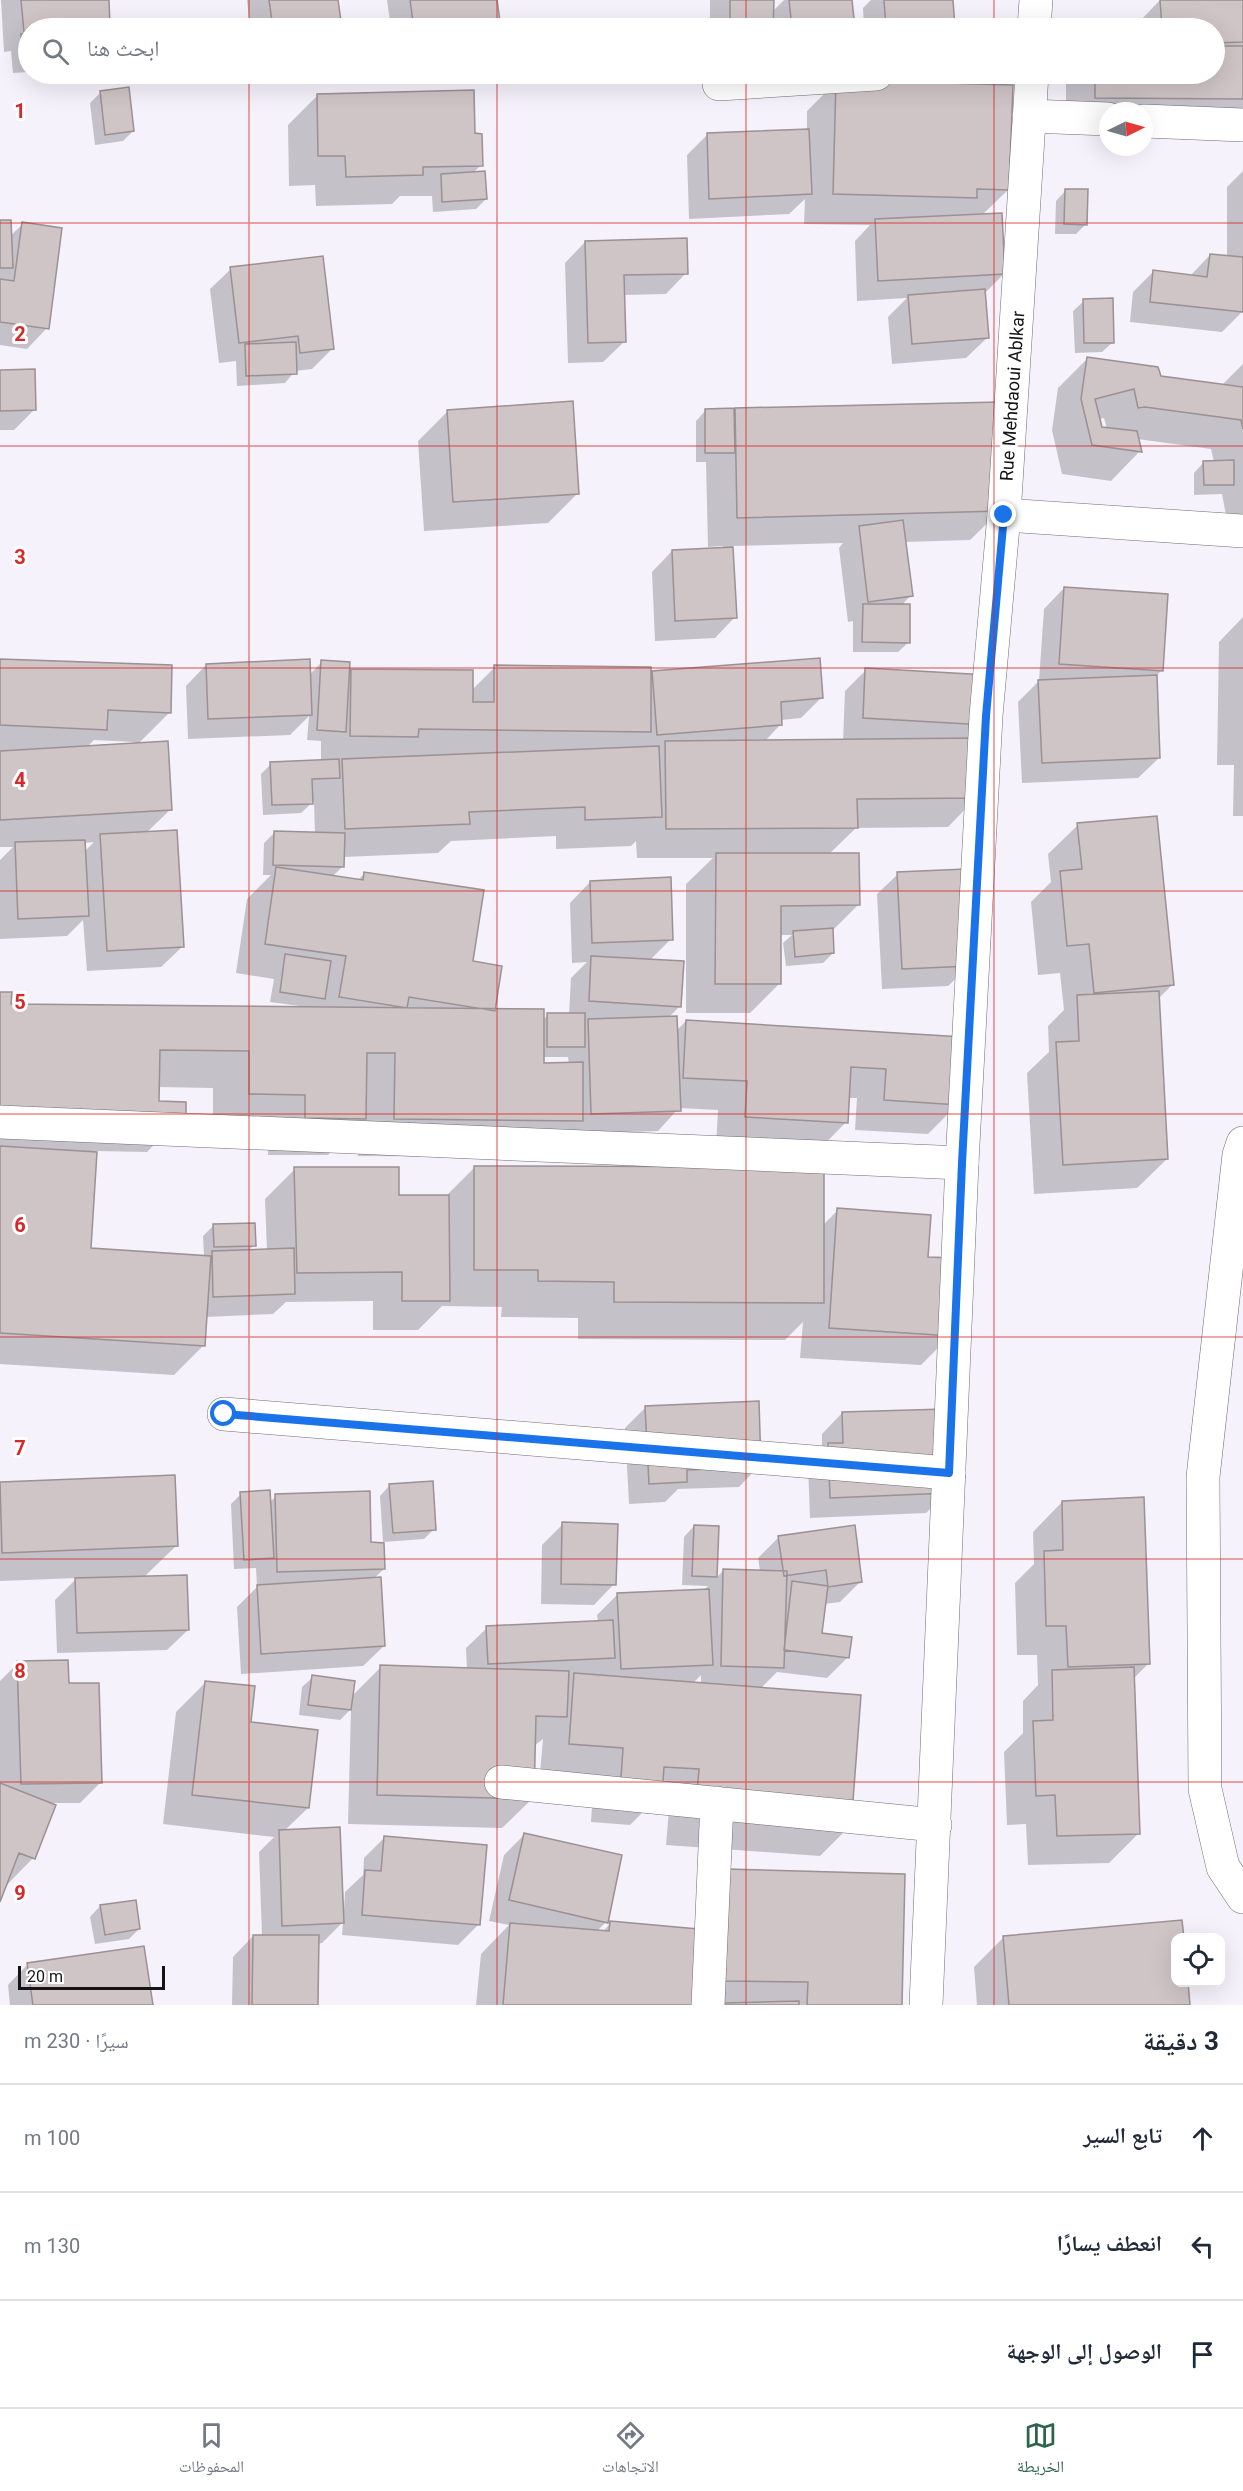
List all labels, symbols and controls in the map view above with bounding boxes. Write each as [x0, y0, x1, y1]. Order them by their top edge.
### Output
search box [18, 18, 1225, 84]
icon: search [39, 35, 72, 68]
text: ابحث هنا [87, 36, 160, 61]
text: 1 [14, 99, 26, 123]
north arrow [1099, 102, 1153, 156]
street label: Rue Mehdaoui Ablkar [996, 310, 1028, 482]
text: 2 [14, 322, 26, 346]
route end [990, 501, 1016, 527]
text: 3 [14, 545, 26, 569]
text: 4 [14, 768, 26, 792]
text: 5 [14, 990, 26, 1014]
text: 6 [14, 1213, 26, 1237]
route start [210, 1400, 236, 1426]
text: 7 [14, 1436, 26, 1460]
text: 8 [14, 1659, 26, 1683]
text: 9 [14, 1881, 26, 1905]
map controls [1171, 1933, 1225, 1987]
button: locate [1171, 1933, 1225, 1987]
scale bar [18, 1963, 165, 1990]
text: 20 m [27, 1967, 63, 1986]
text: 3 دقيقة [1143, 2026, 1219, 2056]
text: سيرًا · 230 m [24, 2029, 129, 2053]
icon: ahead [1186, 2122, 1219, 2155]
text: تابع السير [1083, 2123, 1162, 2148]
text: 100 m [24, 2126, 80, 2150]
icon: left [1186, 2230, 1219, 2263]
text: انعطف يسارًا [1057, 2231, 1162, 2256]
text: 130 m [24, 2234, 80, 2258]
icon: arrive [1186, 2338, 1219, 2371]
text: الوصول إلى الوجهة [1006, 2339, 1162, 2364]
tab: المحفوظات [179, 2419, 244, 2482]
tab: الاتجاهات [602, 2419, 659, 2482]
tab: الخريطة [1017, 2419, 1064, 2482]

